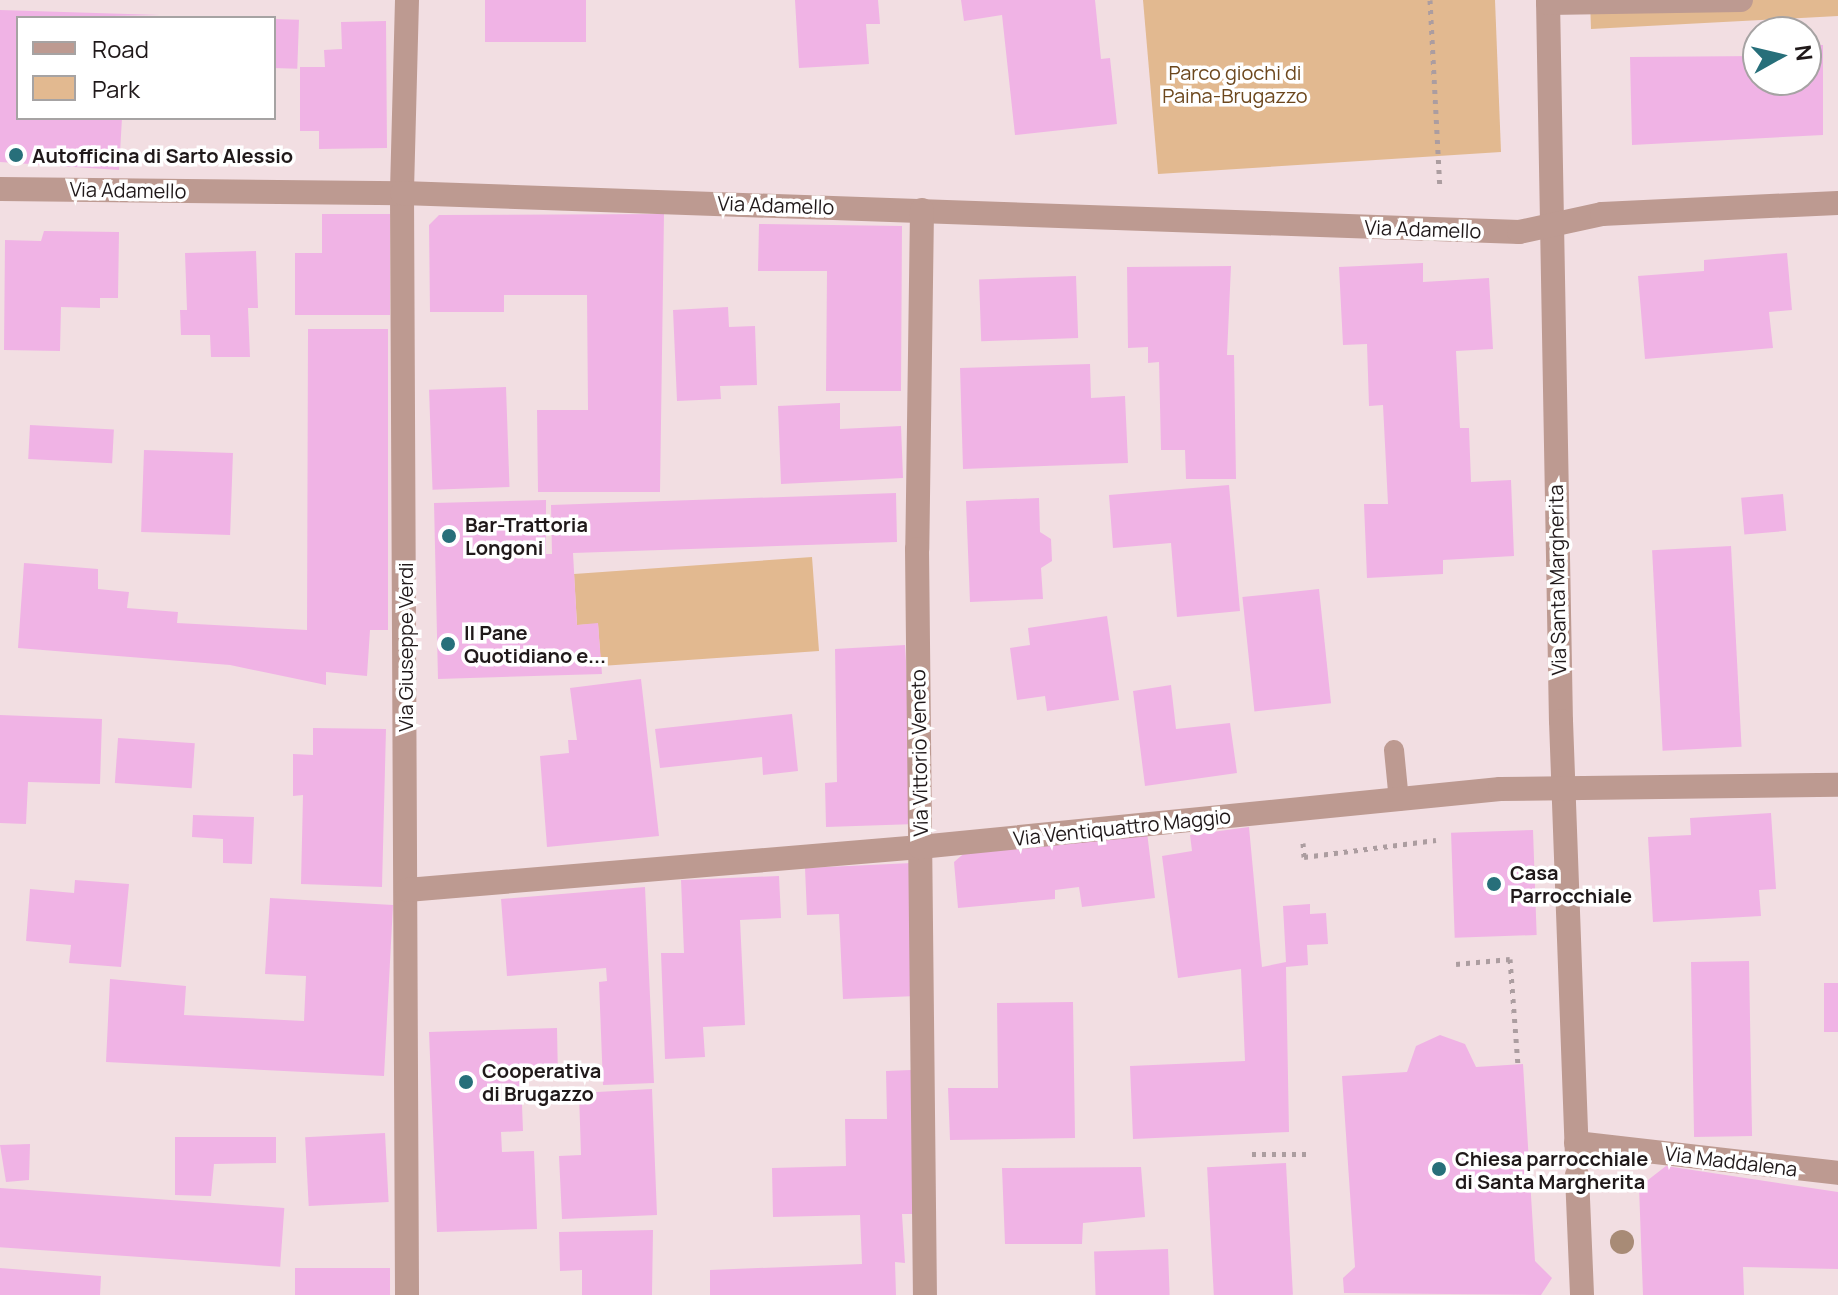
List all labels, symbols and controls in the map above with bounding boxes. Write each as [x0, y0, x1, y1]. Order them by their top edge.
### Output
legend [16, 16, 276, 120]
north arrow [1742, 16, 1822, 96]
text: Road [92, 32, 149, 65]
text: N [1788, 43, 1820, 63]
park label: Parco giochi di Paina-Brugazzo [1162, 61, 1308, 108]
text: Park [92, 72, 140, 105]
place label: Autofficina di Sarto Alessio [32, 143, 293, 167]
marker: Autofficina di Sarto Alessio [7, 146, 25, 164]
street label: Via Adamello [69, 177, 187, 203]
street label: Via Adamello [717, 191, 835, 219]
street label: Via Adamello [1364, 215, 1482, 243]
street label: Via Santa Margherita [1543, 484, 1571, 676]
place label: Bar-Trattoria Longoni [465, 512, 588, 559]
marker: Bar-Trattoria Longoni [440, 527, 458, 545]
street label: Via Giuseppe Verdi [393, 562, 417, 732]
place label: Il Pane Quotidiano e... [464, 620, 606, 667]
marker: Il Pane Quotidiano e... [439, 635, 457, 653]
street label: Via Vittorio Veneto [906, 669, 932, 837]
street label: Via Ventiquattro Maggio [1012, 804, 1232, 850]
place label: Casa Parrocchiale [1510, 860, 1632, 907]
marker: Casa Parrocchiale [1485, 875, 1503, 893]
place label: Cooperativa di Brugazzo [482, 1058, 601, 1105]
marker: Cooperativa di Brugazzo [457, 1073, 475, 1091]
street label: Via Maddalena [1663, 1141, 1799, 1181]
place label: Chiesa parrocchiale di Santa Margherita [1455, 1146, 1648, 1193]
marker: Chiesa parrocchiale di Santa Margherita [1430, 1160, 1448, 1178]

